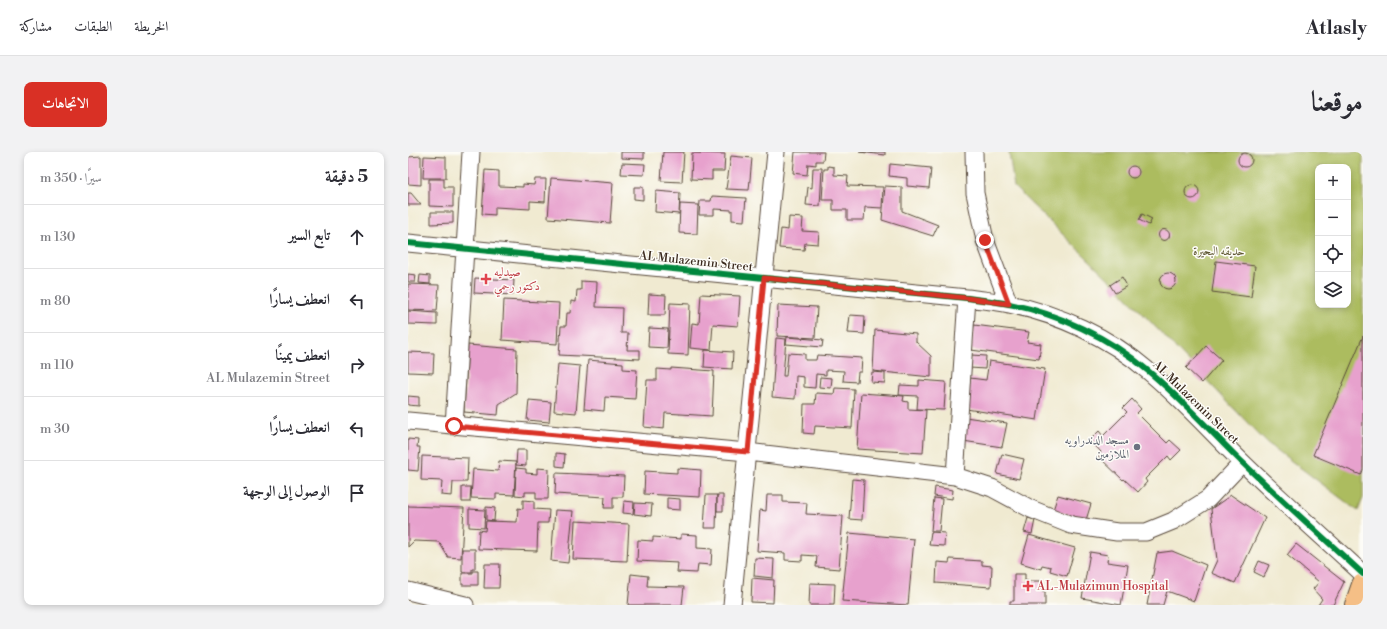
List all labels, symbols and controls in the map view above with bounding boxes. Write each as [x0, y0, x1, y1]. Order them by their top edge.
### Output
text: Atlasly [1306, 16, 1367, 40]
text: مشاركة [20, 18, 52, 36]
text: الطبقات [74, 18, 112, 36]
text: الخريطة [134, 18, 168, 36]
button: الاتجاهات [24, 82, 107, 127]
text: موقعنا [1311, 85, 1363, 120]
map controls [1315, 164, 1351, 308]
button: + [1315, 164, 1351, 200]
text: 5 دقيقة [325, 166, 368, 188]
text: سيرًا · 350 m [40, 170, 102, 186]
button: − [1315, 200, 1351, 236]
text: تابع السير [288, 226, 330, 245]
icon: ahead [346, 226, 368, 248]
text: 130 m [40, 229, 75, 245]
route end [976, 231, 994, 249]
button: locate [1315, 236, 1351, 272]
park label: حديقه البحيرة [1193, 244, 1245, 259]
street label: AL Mulazemin Street [637, 248, 754, 275]
place label: صيدليه دكتور رحمي [494, 265, 540, 298]
button: layers [1315, 272, 1351, 308]
marker: صيدليه دكتور رحمي [481, 274, 491, 284]
text: انعطف يسارًا [269, 290, 330, 309]
icon: left [346, 290, 368, 312]
text: 80 m [40, 293, 71, 309]
text: انعطف يمينًا [275, 346, 330, 365]
icon: right [346, 354, 368, 376]
text: 110 m [40, 357, 74, 373]
street label: AL Mulazemin Street [1149, 357, 1242, 448]
text: AL Mulazemin Street [206, 370, 330, 386]
route start [445, 417, 463, 435]
text: انعطف يسارًا [269, 418, 330, 437]
icon: left [346, 418, 368, 440]
text: 30 m [40, 421, 70, 437]
place label: مسجد الدندراويه الملازمين [1065, 433, 1129, 462]
marker: مسجد الدندراويه الملازمين [1132, 442, 1142, 452]
text: الوصول إلى الوجهة [243, 482, 330, 501]
icon: arrive [346, 482, 368, 504]
place label: AL-Mulazimun Hospital [1036, 579, 1169, 594]
marker: AL-Mulazimun Hospital [1022, 580, 1034, 592]

